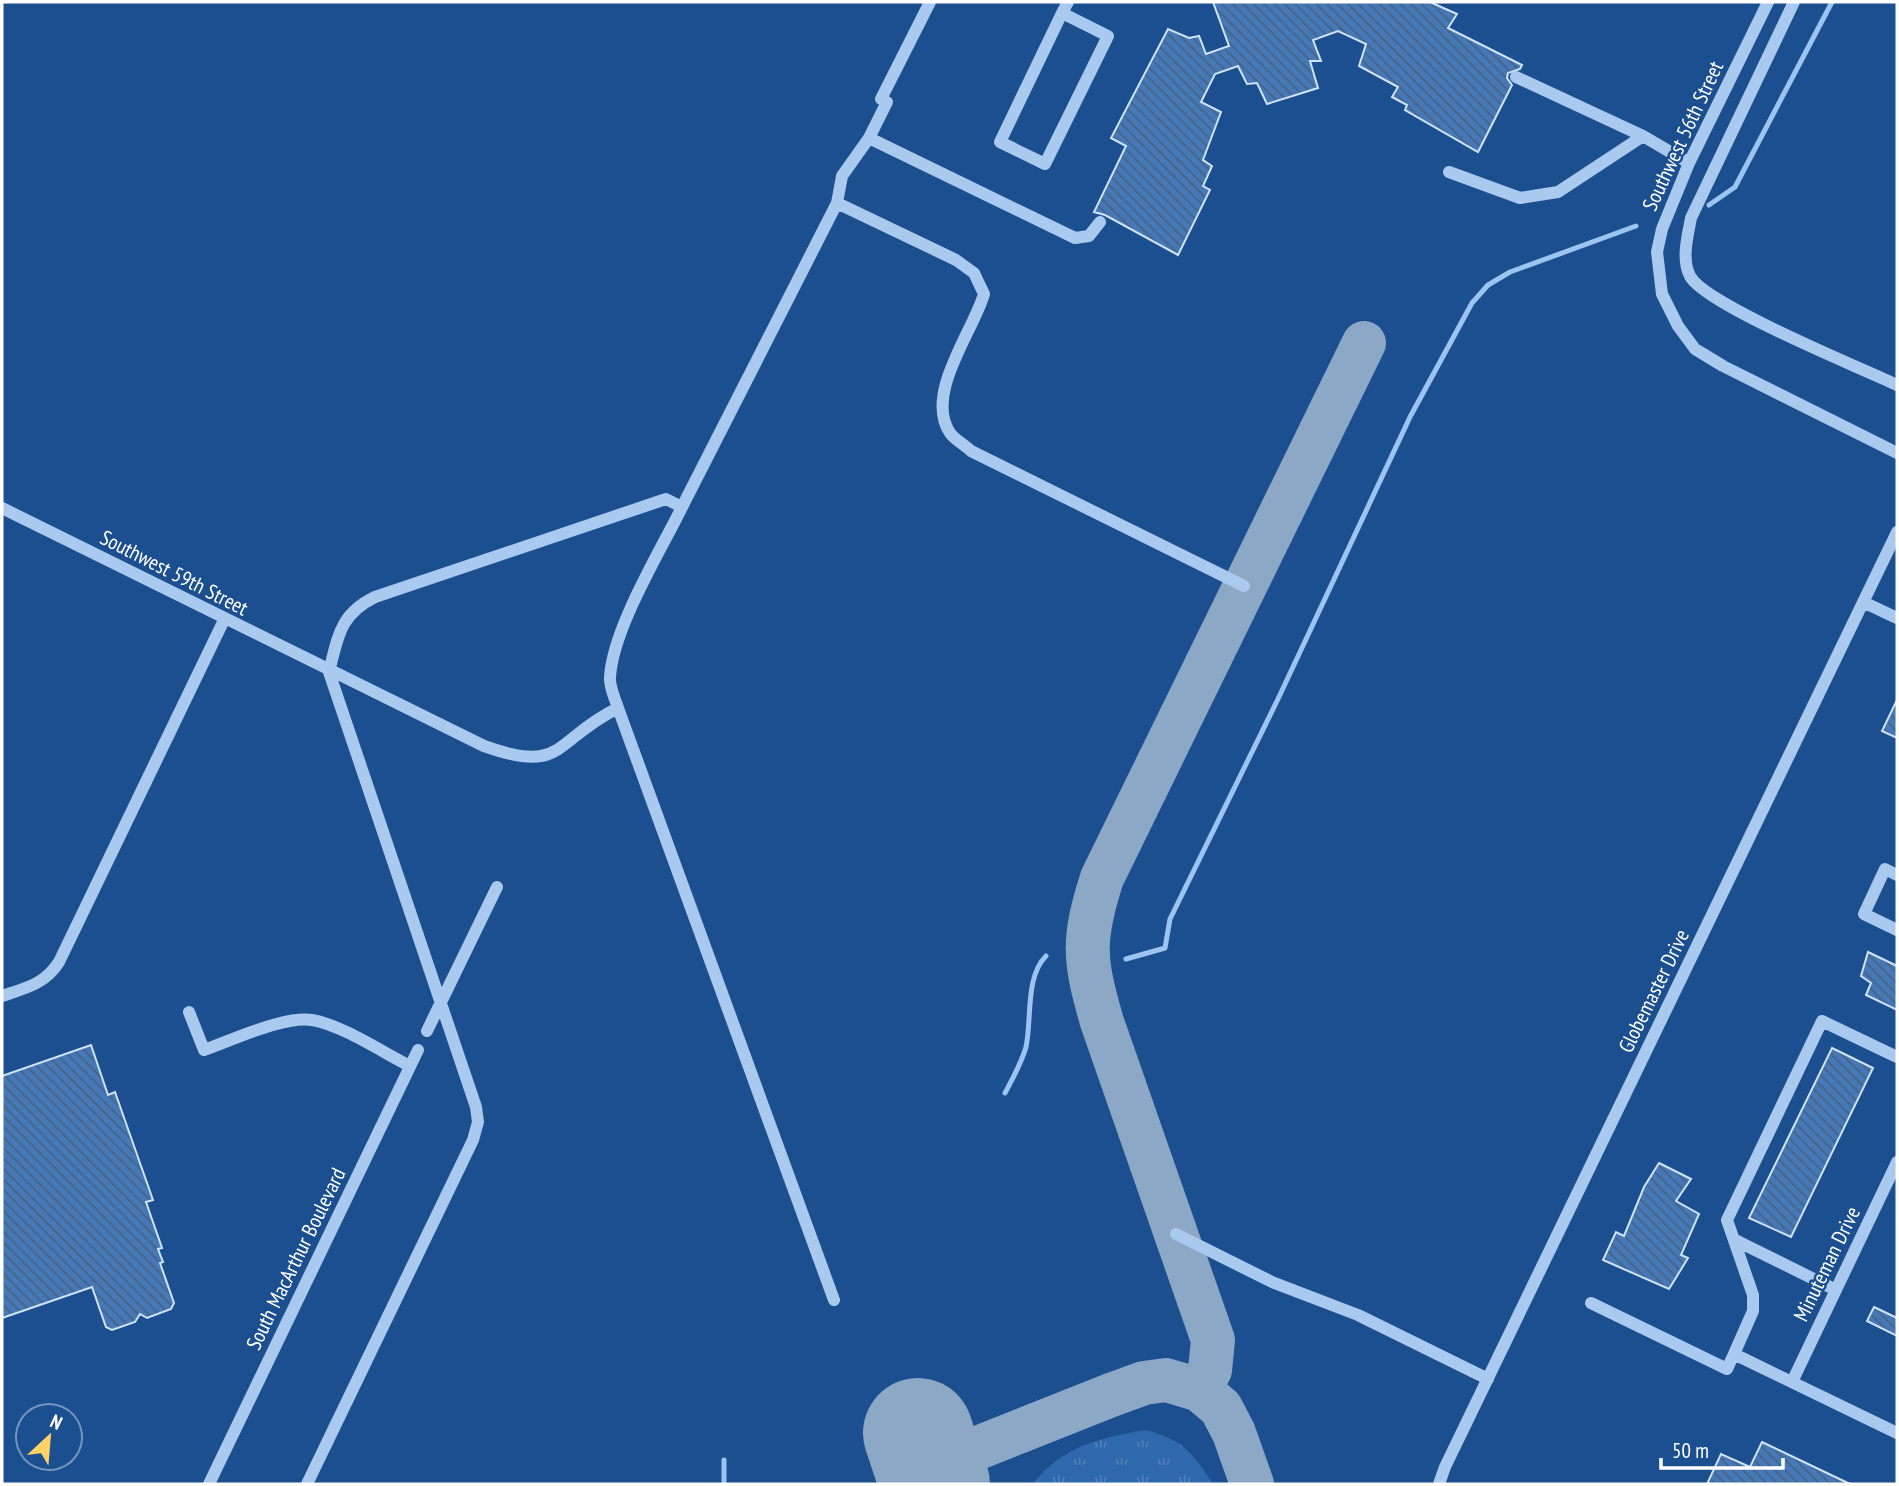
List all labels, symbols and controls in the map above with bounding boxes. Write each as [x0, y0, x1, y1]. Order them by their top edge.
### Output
street label: Southwest 56th Street [1636, 56, 1729, 215]
street label: Southwest 59th Street [96, 524, 253, 622]
street label: Globemaster Drive [1612, 925, 1695, 1057]
street label: South MacArthur Boulevard [240, 1163, 351, 1354]
street label: Minuteman Drive [1787, 1202, 1866, 1326]
north arrow [14, 1402, 84, 1472]
text: N [47, 1409, 66, 1435]
scale bar [1661, 1426, 1784, 1470]
text: 50 m [1672, 1437, 1709, 1464]

